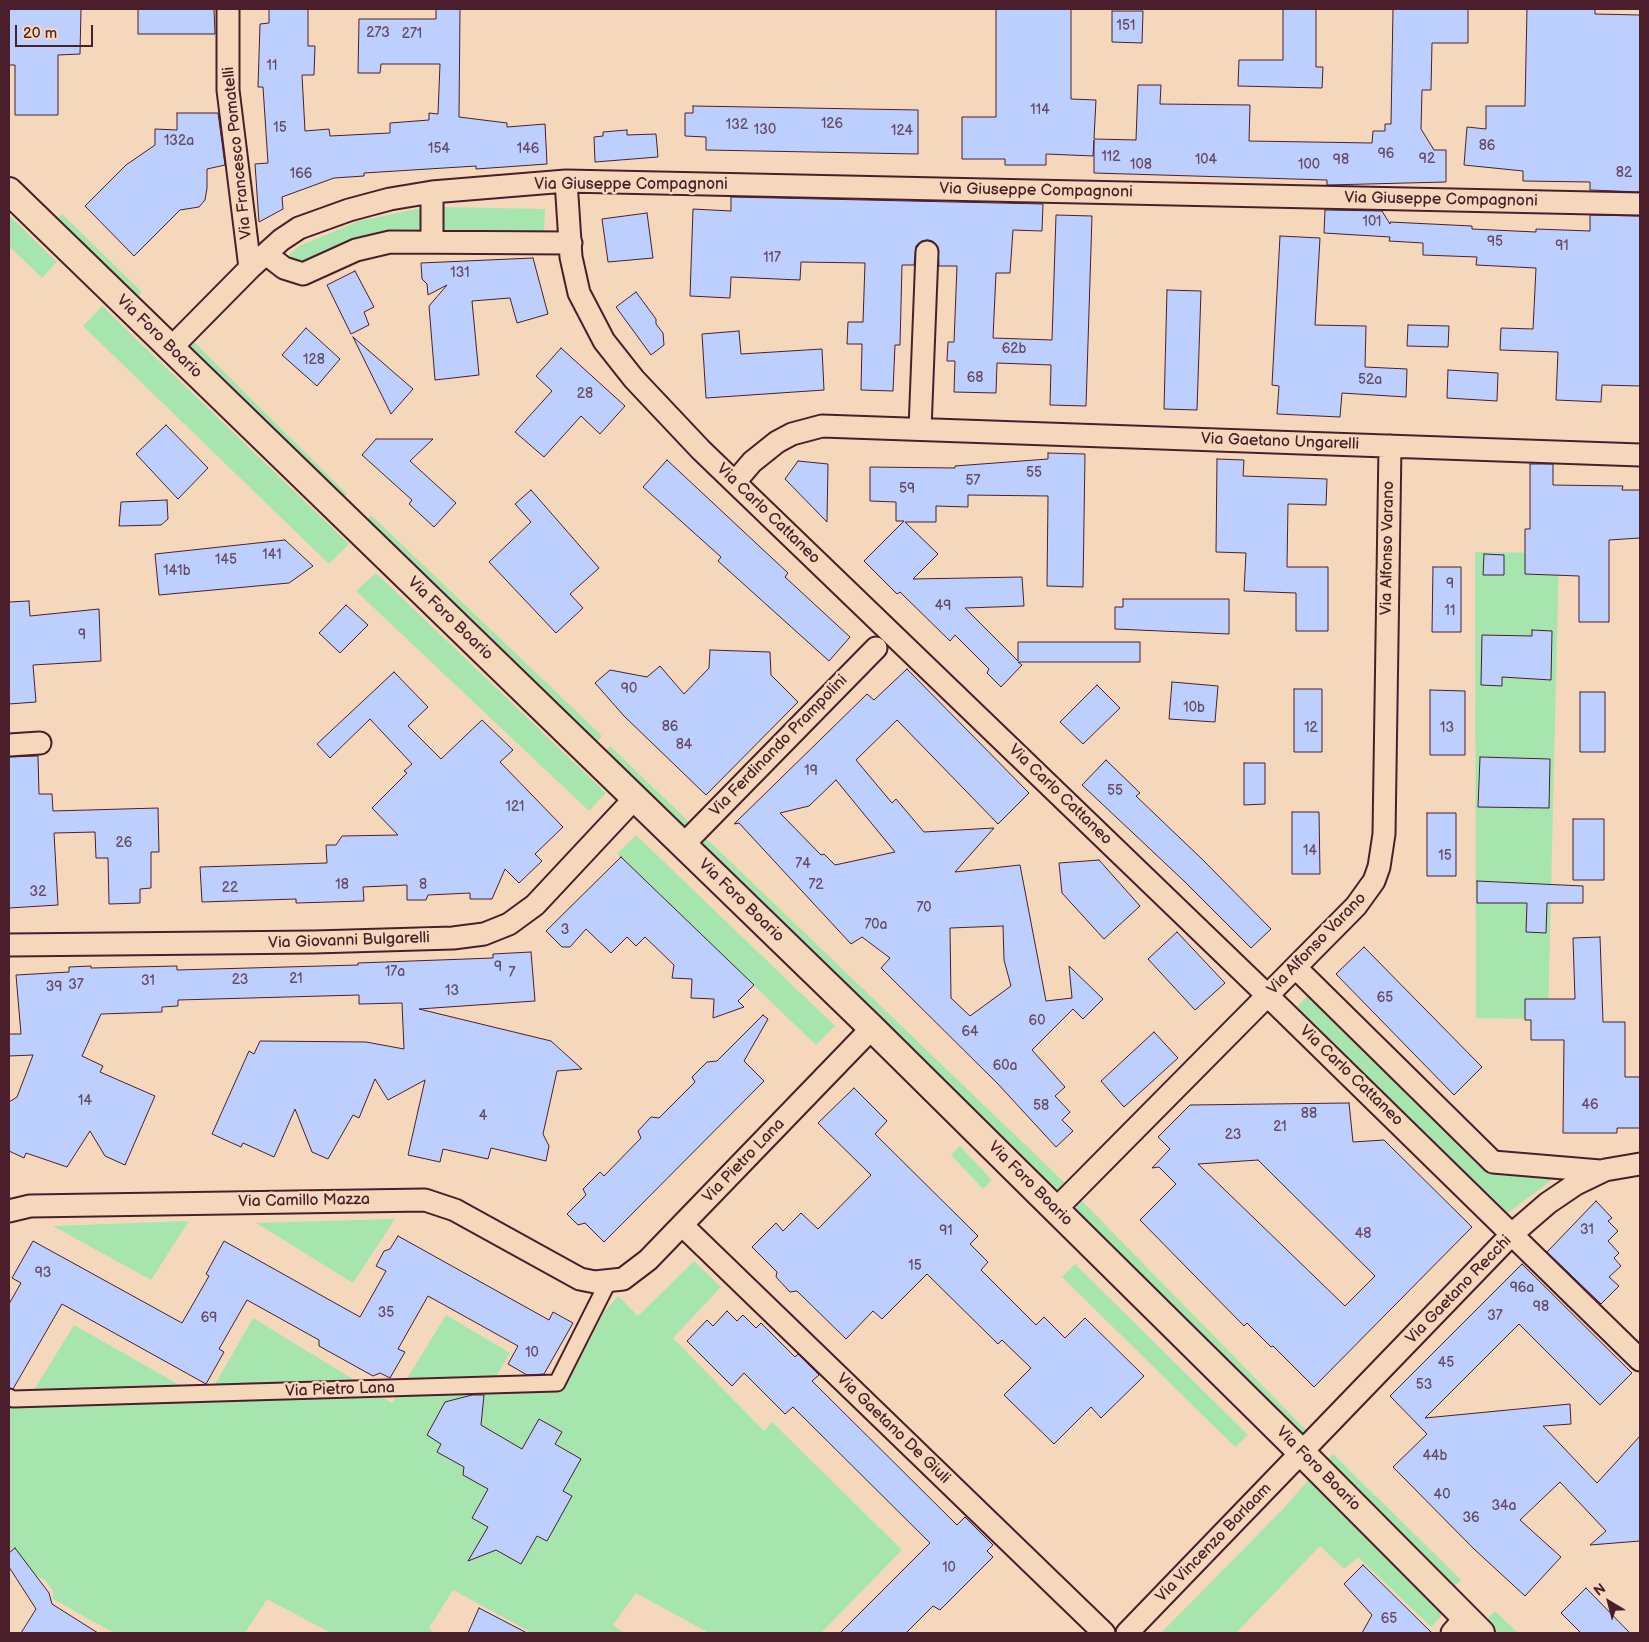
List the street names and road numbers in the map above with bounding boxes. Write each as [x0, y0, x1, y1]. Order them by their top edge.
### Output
street label: Via Francesco Pomatelli [219, 66, 257, 240]
street label: Via Giuseppe Compagnoni [534, 175, 728, 195]
street label: Via Giuseppe Compagnoni [939, 180, 1133, 202]
street label: Via Giuseppe Compagnoni [1344, 189, 1538, 211]
street label: Via Foro Boario [112, 291, 206, 383]
street label: Via Gaetano Ungarelli [1201, 430, 1359, 454]
street label: Via Carlo Cattaneo [712, 460, 824, 568]
street label: Via Alfonso Varano [1377, 481, 1399, 615]
street label: Via Foro Boario [403, 573, 497, 665]
street label: Via Ferdinando Prampolini [706, 671, 852, 821]
street label: Via Carlo Cattaneo [1004, 741, 1116, 849]
street label: Via Foro Boario [694, 855, 788, 947]
street label: Via Alfonso Varano [1263, 889, 1371, 999]
street label: Via Giovanni Bulgarelli [268, 929, 430, 953]
street label: Via Carlo Cattaneo [1295, 1022, 1407, 1130]
street label: Via Pietro Lana [699, 1115, 789, 1207]
street label: Via Foro Boario [984, 1138, 1076, 1230]
street label: Via Camillo Mazza [238, 1190, 370, 1212]
street label: Via Gaetano Recchi [1402, 1232, 1516, 1348]
street label: Via Gaetano De Giuli [832, 1370, 954, 1488]
street label: Via Pietro Lana [285, 1378, 395, 1402]
street label: Via Foro Boario [1272, 1423, 1364, 1515]
street label: Via Vincenzo Barlaam [1152, 1479, 1276, 1607]

